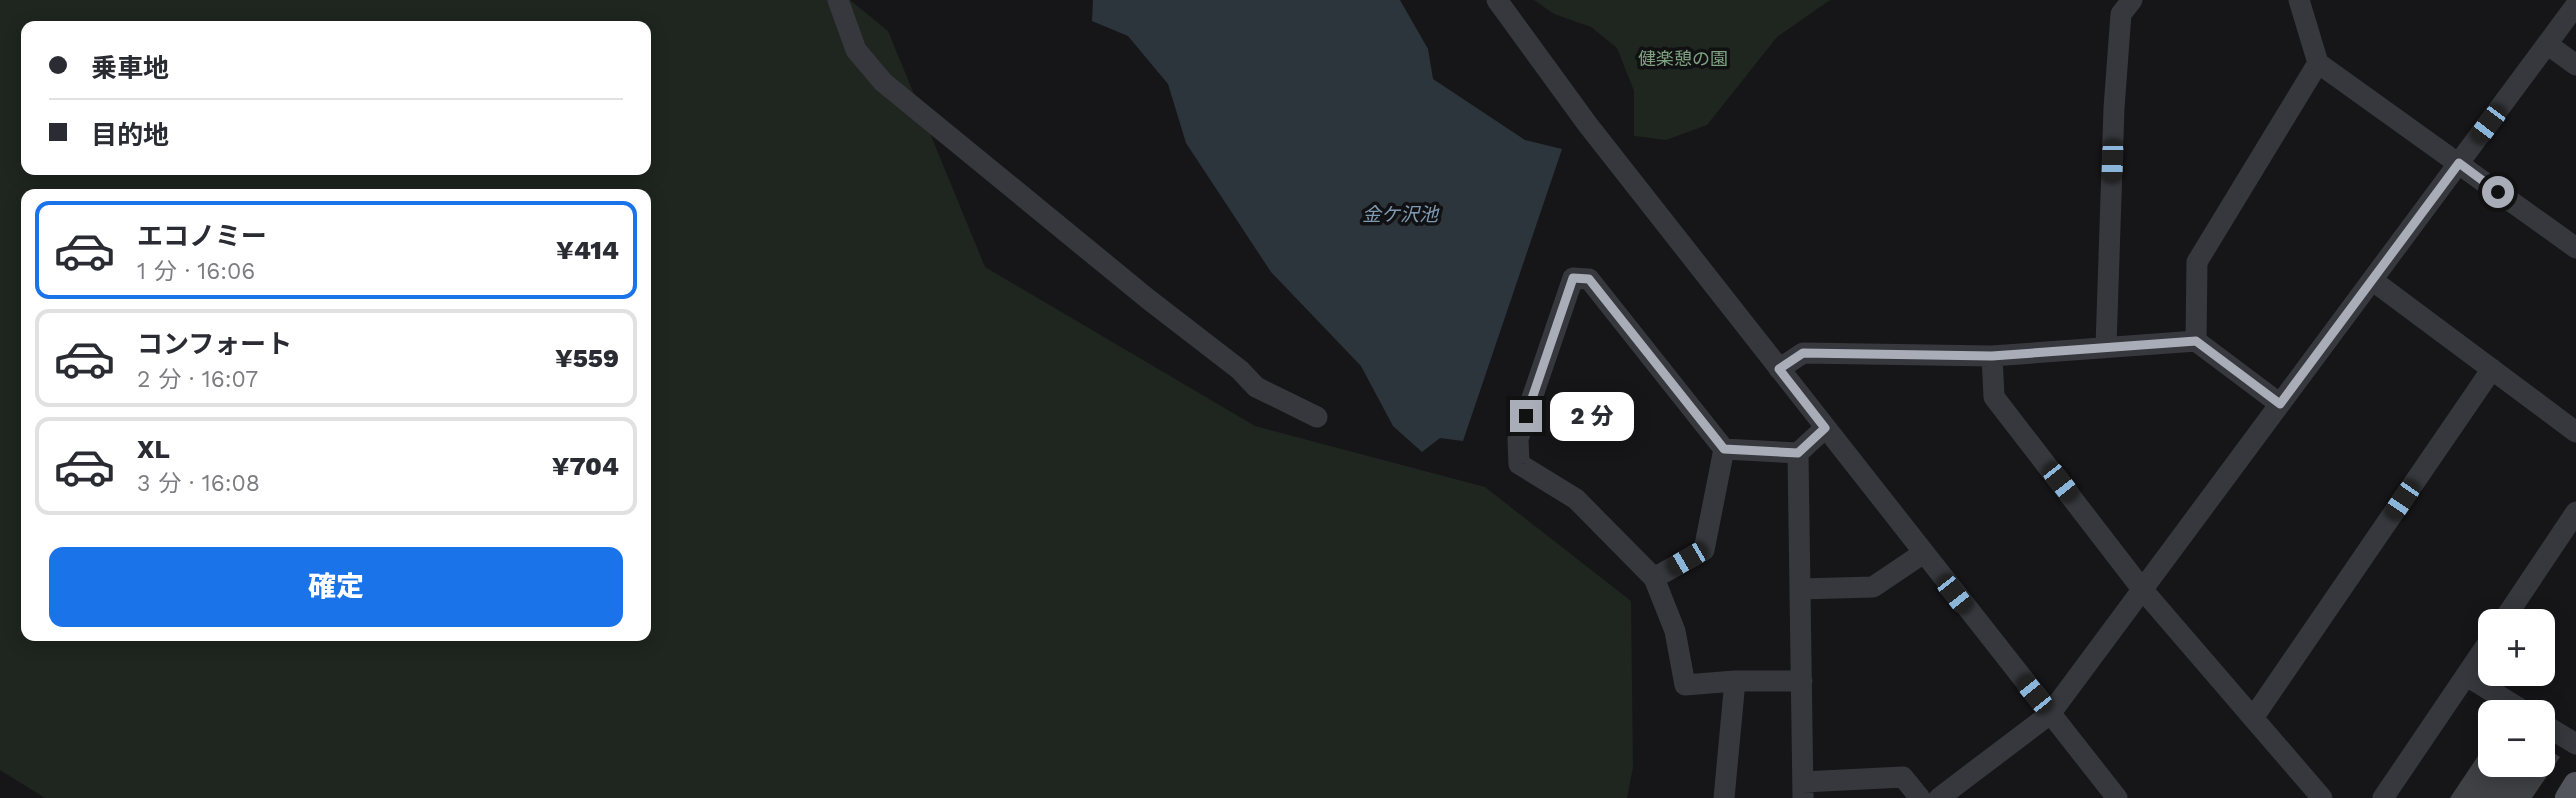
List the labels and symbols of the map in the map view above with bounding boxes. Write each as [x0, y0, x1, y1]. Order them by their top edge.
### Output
park label: 健楽憩の園 [1638, 48, 1728, 69]
car [2467, 101, 2510, 147]
car [2101, 140, 2124, 182]
route start [2482, 176, 2514, 208]
water label: 金ケ沢池 [1362, 203, 1440, 226]
callout: 2 分 [1550, 392, 1634, 440]
route end [1510, 400, 1542, 432]
car [2039, 459, 2082, 505]
car [2382, 477, 2423, 523]
car [1664, 539, 1711, 579]
car [1933, 571, 1976, 617]
car [2013, 671, 2056, 717]

